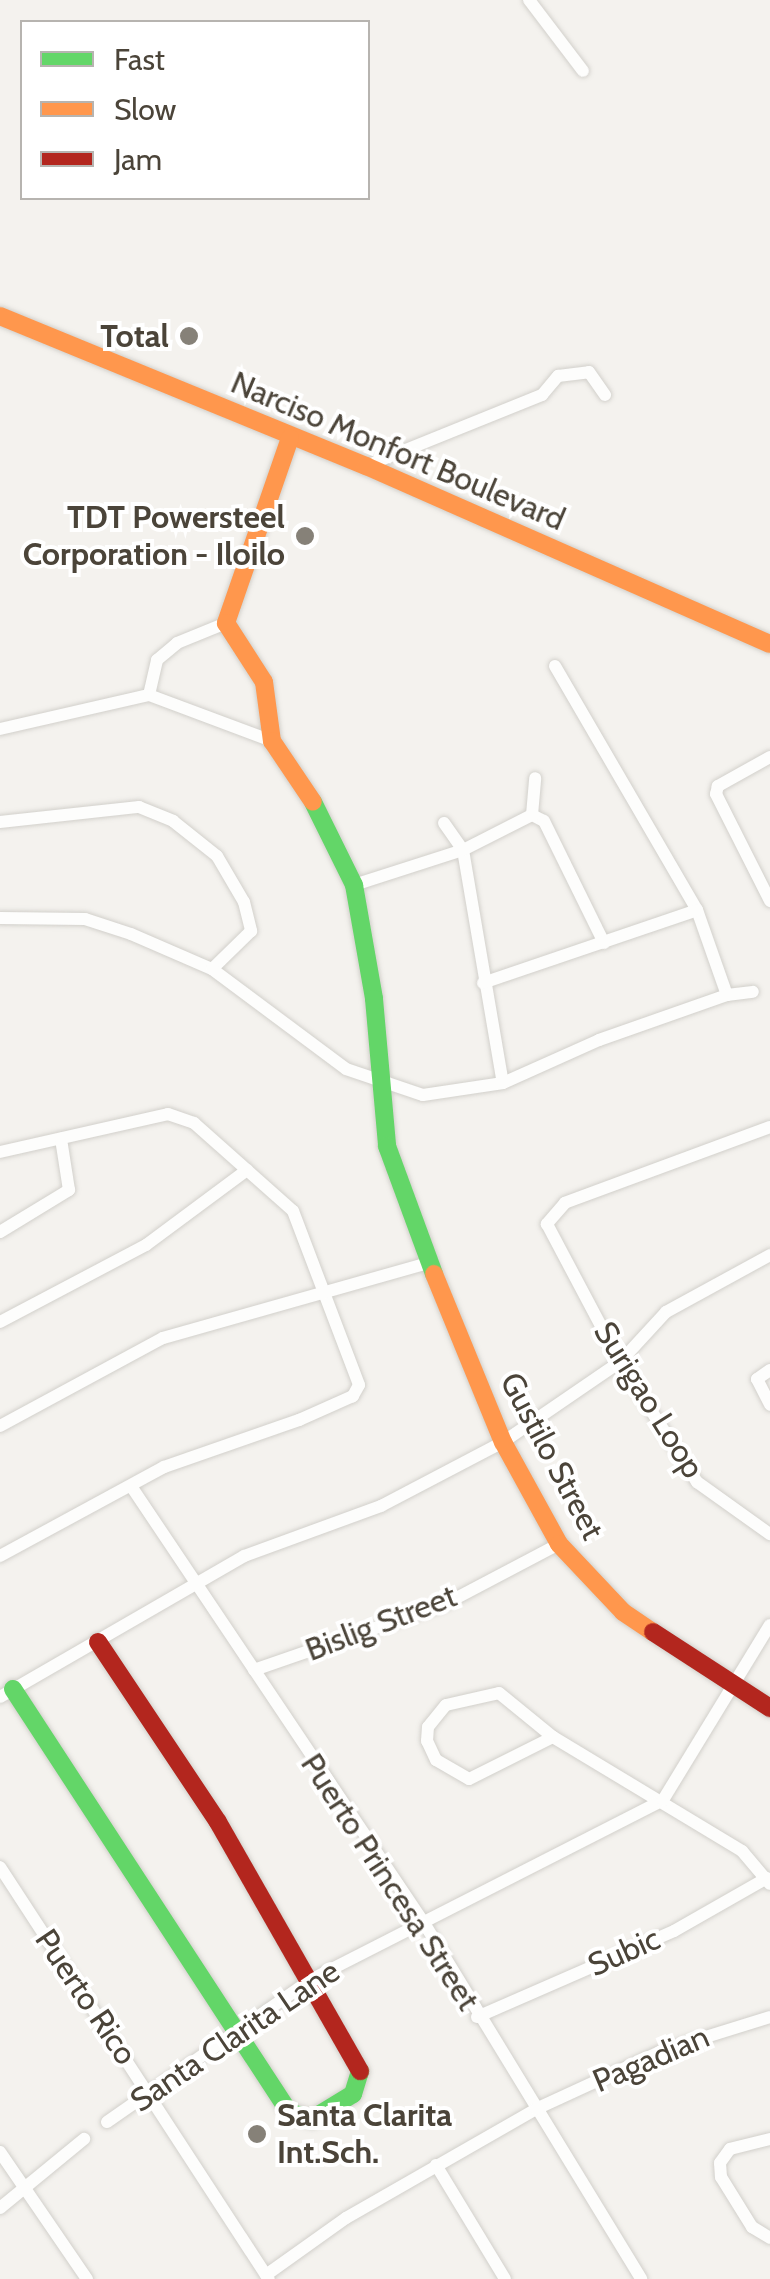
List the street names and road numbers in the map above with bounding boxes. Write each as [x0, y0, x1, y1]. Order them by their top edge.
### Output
street label: Narciso Monfort Boulevard [225, 363, 571, 539]
street label: Surigao Loop [586, 1315, 712, 1485]
street label: Gustilo Street [492, 1366, 612, 1546]
street label: Bislig Street [300, 1577, 462, 1669]
street label: Puerto Princesa Street [293, 1746, 487, 2018]
street label: Subic [582, 1919, 666, 1985]
street label: Puerto Rico [27, 1922, 145, 2072]
street label: Santa Clarita Lane [123, 1952, 347, 2120]
street label: Pagadian [587, 2017, 715, 2101]

